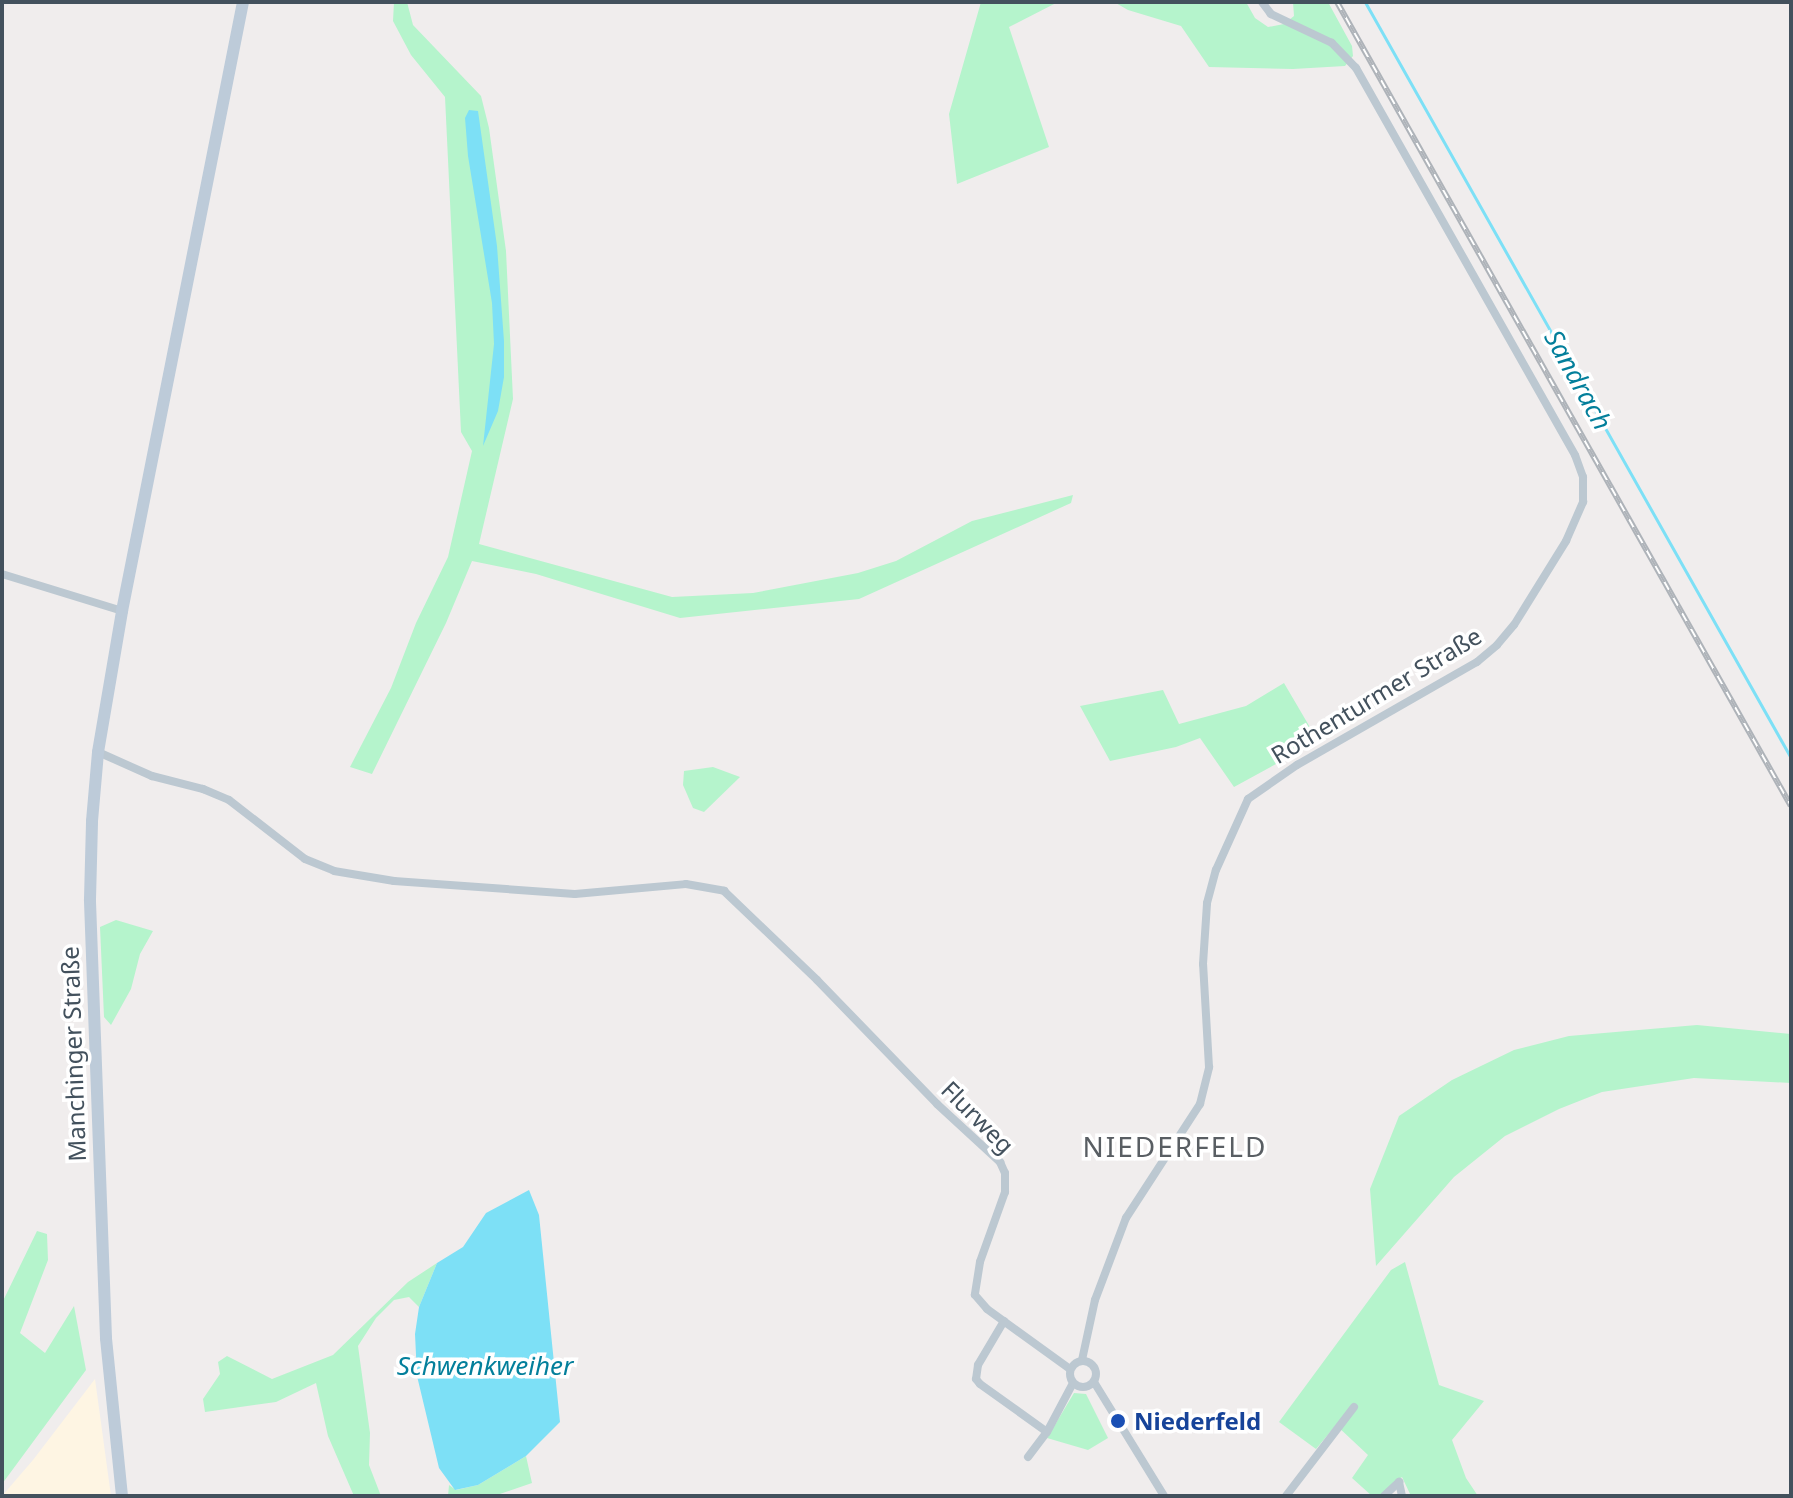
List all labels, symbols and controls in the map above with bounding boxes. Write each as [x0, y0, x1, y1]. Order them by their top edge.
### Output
water label: Sandrach [1538, 325, 1618, 435]
street label: Rothenturmer Straße [1266, 621, 1486, 769]
street label: Manchinger Straße [55, 946, 91, 1162]
street label: Flurweg [936, 1075, 1020, 1159]
district label: NIEDERFELD [1083, 1129, 1267, 1163]
water label: Schwenkweiher [397, 1350, 573, 1382]
place label: Niederfeld [1134, 1407, 1261, 1435]
marker: Niederfeld [1109, 1412, 1127, 1430]

